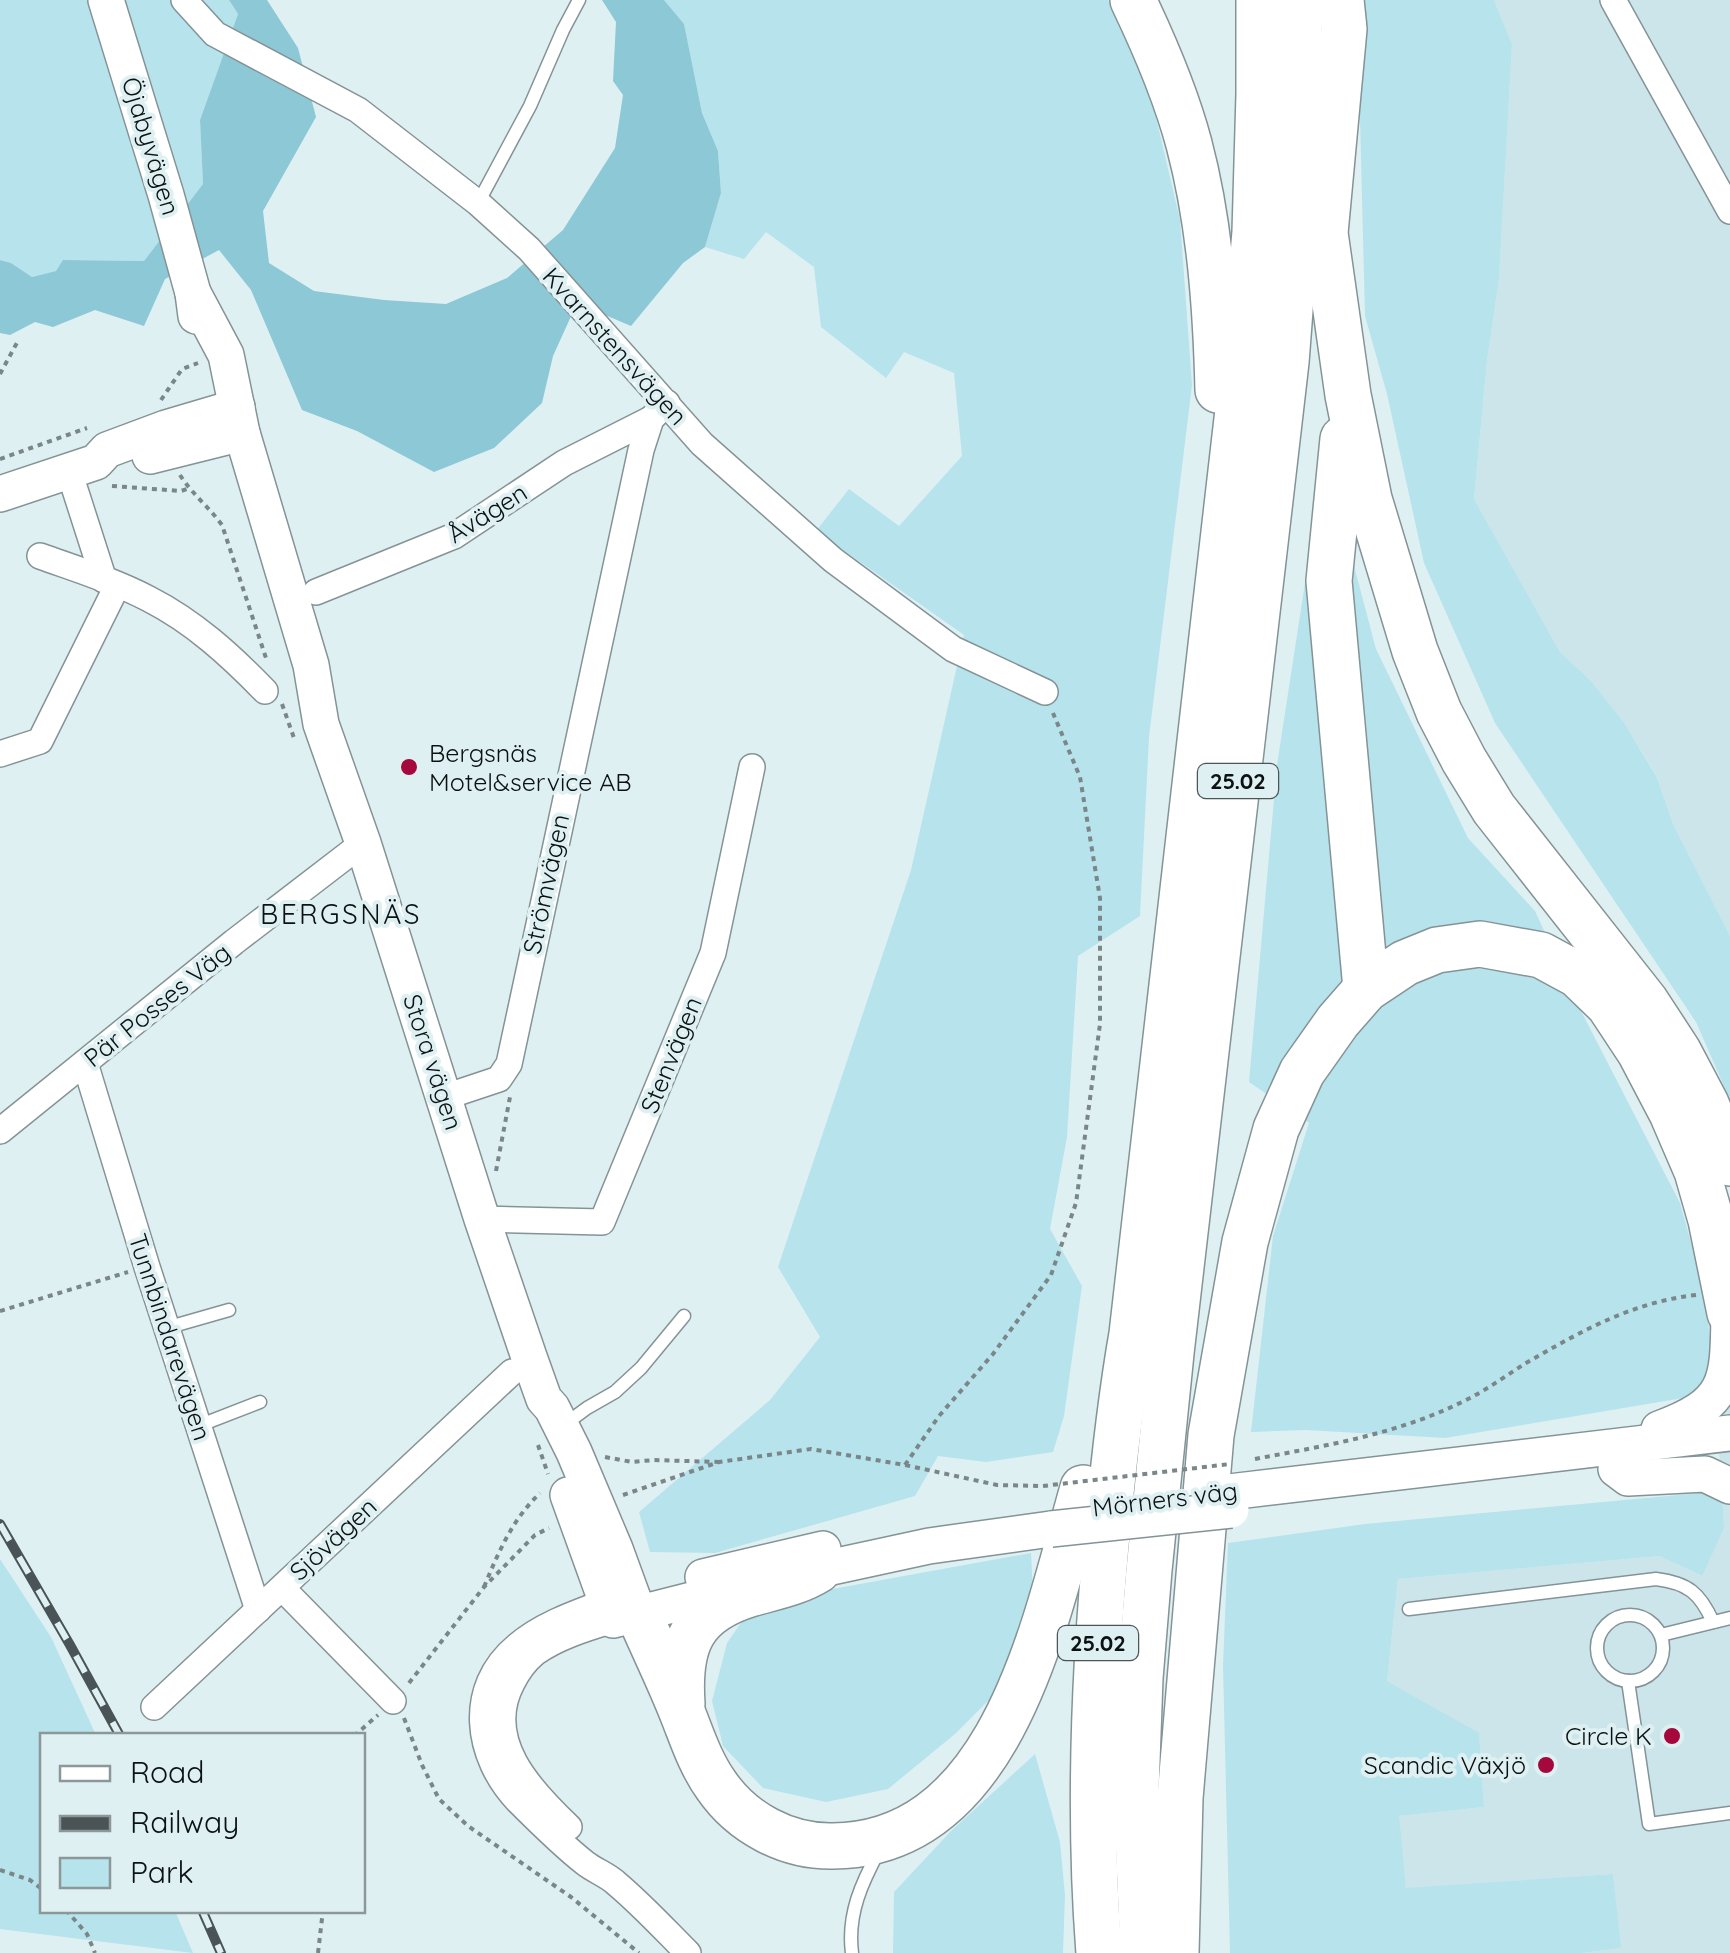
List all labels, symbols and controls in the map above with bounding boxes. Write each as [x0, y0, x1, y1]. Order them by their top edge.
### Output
street label: Öjabyvägen [116, 73, 187, 218]
street label: Kvarnstensvägen [536, 260, 694, 431]
street label: Åvägen [441, 476, 532, 549]
place label: Bergsnäs Motel&service AB [429, 737, 632, 797]
marker: Bergsnäs Motel&service AB [398, 756, 420, 778]
road number: 25.02 [1198, 764, 1278, 798]
street label: Strömvägen [516, 811, 575, 957]
district label: BERGSNÄS [260, 896, 422, 931]
street label: Pär Posses Väg [77, 936, 236, 1073]
street label: Stora vägen [397, 990, 470, 1134]
street label: Stenvägen [633, 992, 708, 1118]
street label: Tunnbindarevägen [122, 1230, 219, 1444]
street label: Mörners väg [1091, 1474, 1239, 1523]
street label: Sjövägen [283, 1491, 383, 1587]
road number: 25.02 [1058, 1626, 1138, 1660]
place label: Circle K [1565, 1720, 1652, 1751]
marker: Circle K [1661, 1725, 1683, 1747]
legend [40, 1733, 365, 1913]
place label: Scandic Växjö [1364, 1749, 1526, 1780]
text: Road [130, 1753, 204, 1791]
marker: Scandic Växjö [1535, 1754, 1557, 1776]
text: Railway [130, 1803, 239, 1841]
text: Park [130, 1853, 194, 1891]

